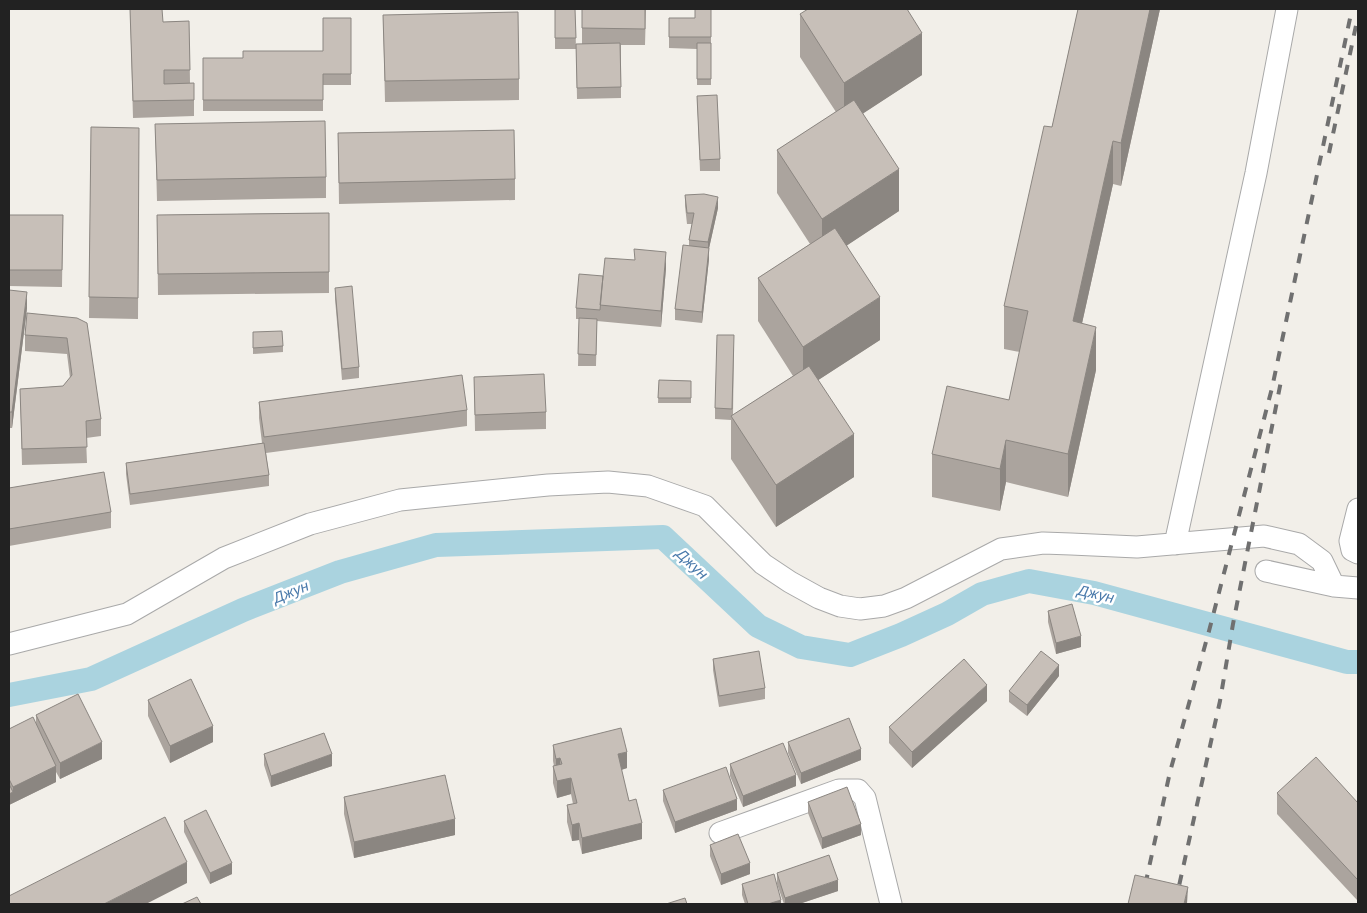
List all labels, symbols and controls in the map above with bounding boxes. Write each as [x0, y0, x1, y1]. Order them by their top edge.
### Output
water label: Джун [671, 544, 712, 583]
water label: Джун [269, 577, 311, 608]
water label: Джун [1074, 581, 1116, 607]

